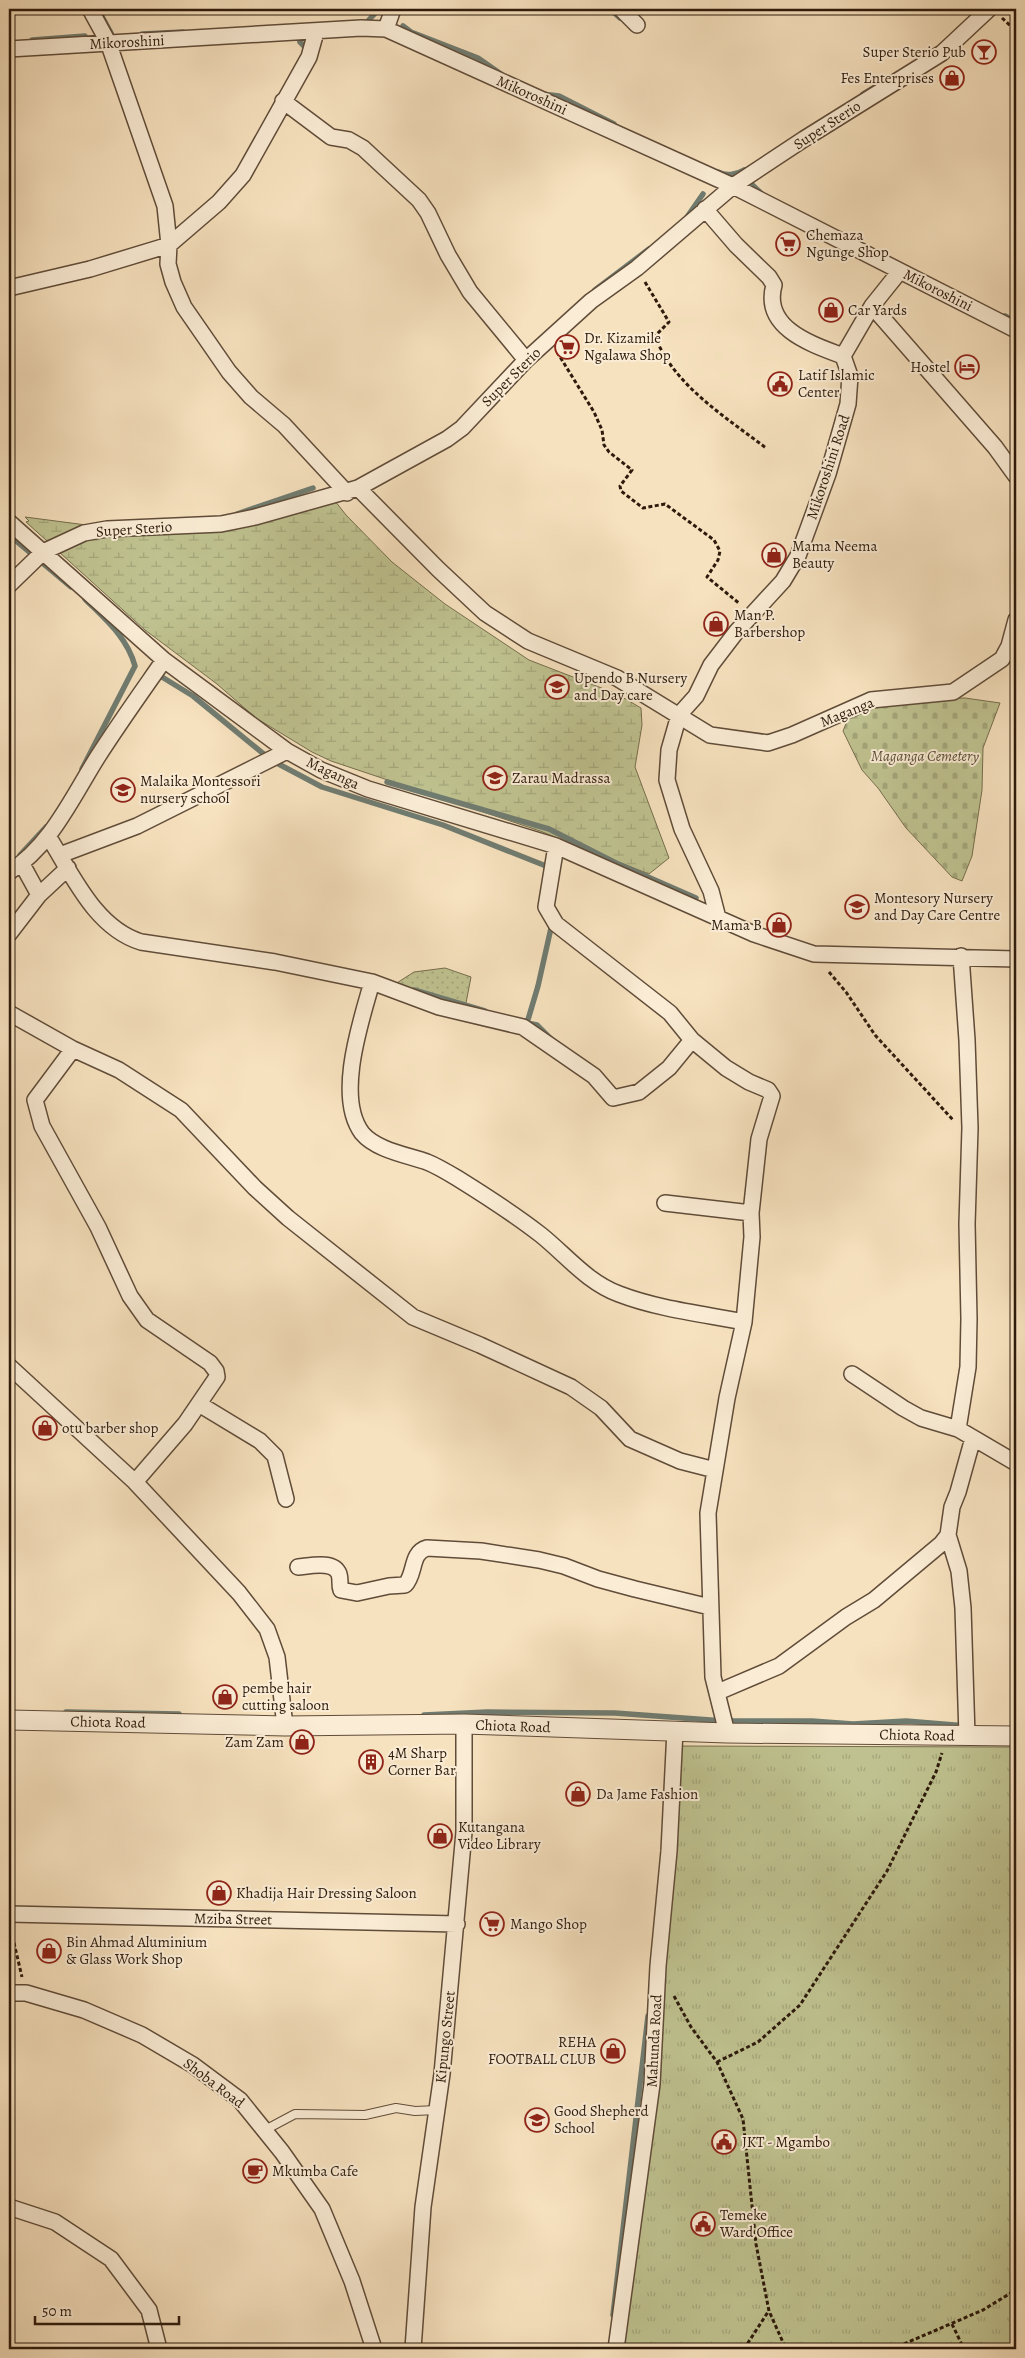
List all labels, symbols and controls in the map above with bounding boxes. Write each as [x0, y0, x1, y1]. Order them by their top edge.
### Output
street label: Mikoroshini [89, 30, 165, 54]
bar icon: Super Sterio Pub [971, 39, 997, 65]
place label: Super Sterio Pub [863, 42, 966, 62]
shop icon: Fes Enterprises [939, 65, 965, 91]
place label: Fes Enterprises [841, 68, 934, 88]
street label: Mikoroshini [494, 71, 570, 119]
street label: Super Sterio [789, 96, 865, 154]
place label: Chemaza Ngunge Shop [806, 225, 889, 262]
supermarket icon: Chemaza Ngunge Shop [775, 231, 801, 257]
street label: Mikoroshini [900, 264, 976, 316]
shop icon: Car Yards [818, 297, 844, 323]
place label: Car Yards [848, 300, 907, 320]
place label: Dr. Kizamile Ngalawa Shop [584, 328, 671, 365]
supermarket icon: Dr. Kizamile Ngalawa Shop [554, 334, 580, 360]
street label: Super Sterio [477, 343, 545, 411]
hotel icon: Hostel [954, 354, 980, 380]
place label: Hostel [910, 357, 950, 377]
place label: Latif Islamic Center [798, 365, 875, 402]
public building icon: Latif Islamic Center [767, 371, 793, 397]
street label: Mikoroshini Road [802, 411, 855, 522]
street label: Super Sterio [95, 516, 173, 542]
place label: Mama Neema Beauty [792, 536, 877, 573]
shop icon: Mama Neema Beauty [761, 542, 787, 568]
place label: Man P. Barbershop [734, 605, 805, 642]
shop icon: Man P. Barbershop [703, 611, 729, 637]
place label: Upendo B Nursery and Day care [574, 668, 688, 705]
school or university icon: Upendo B Nursery and Day care [544, 674, 570, 700]
street label: Maganga [817, 692, 877, 732]
park label: Maganga Cemetery [871, 746, 979, 766]
street label: Maganga [303, 752, 363, 794]
school or university icon: Zarau Madrassa [482, 765, 508, 791]
place label: Zarau Madrassa [512, 768, 610, 788]
place label: Malaika Montessori nursery school [140, 771, 261, 808]
school or university icon: Malaika Montessori nursery school [110, 777, 136, 803]
place label: Montesory Nursery and Day Care Centre [874, 888, 1000, 925]
school or university icon: Montesory Nursery and Day Care Centre [844, 894, 870, 920]
shop icon: Mama B [766, 912, 792, 938]
place label: Mama B [711, 915, 762, 935]
shop icon: otu barber shop [32, 1415, 58, 1441]
place label: otu barber shop [62, 1418, 158, 1438]
place label: pembe hair cutting saloon [242, 1678, 329, 1715]
shop icon: pembe hair cutting saloon [212, 1684, 238, 1710]
street label: Chiota Road [70, 1711, 147, 1733]
street label: Chiota Road [475, 1715, 552, 1737]
street label: Chiota Road [879, 1724, 956, 1746]
shop icon: Zam Zam [289, 1729, 315, 1755]
place label: Zam Zam [225, 1732, 285, 1752]
place label: 4M Sharp Corner Bar [388, 1743, 456, 1780]
building icon: 4M Sharp Corner Bar [358, 1749, 384, 1775]
shop icon: Da Jame Fashion [565, 1781, 591, 1807]
place label: Da Jame Fashion [596, 1784, 698, 1804]
place label: Kutangana Video Library [457, 1817, 541, 1854]
shop icon: Kutangana Video Library [427, 1823, 453, 1849]
shop icon: Khadija Hair Dressing Saloon [206, 1880, 232, 1906]
place label: Khadija Hair Dressing Saloon [236, 1883, 417, 1903]
street label: Mziba Street [194, 1908, 272, 1930]
supermarket icon: Mango Shop [479, 1911, 505, 1937]
place label: Mango Shop [510, 1914, 587, 1934]
place label: Bin Ahmad Aluminium & Glass Work Shop [66, 1932, 208, 1969]
shop icon: Bin Ahmad Aluminium & Glass Work Shop [36, 1938, 62, 1964]
street label: Kipungo Street [430, 1990, 460, 2084]
street label: Mahunda Road [642, 1993, 666, 2088]
place label: REHA FOOTBALL CLUB [488, 2032, 596, 2069]
shop icon: REHA FOOTBALL CLUB [600, 2038, 626, 2064]
street label: Shoba Road [179, 2053, 250, 2113]
place label: Good Shepherd School [554, 2101, 649, 2138]
school or university icon: Good Shepherd School [524, 2107, 550, 2133]
public building icon: JKT - Mgambo [711, 2129, 737, 2155]
place label: JKT - Mgambo [742, 2132, 830, 2152]
cafe icon: Mkumba Cafe [242, 2158, 268, 2184]
place label: Mkumba Cafe [272, 2161, 358, 2181]
place label: Temeke Ward Office [719, 2205, 793, 2242]
public building icon: Temeke Ward Office [690, 2211, 716, 2237]
scale bar [35, 2293, 179, 2325]
text: 50 m [42, 2301, 72, 2321]

